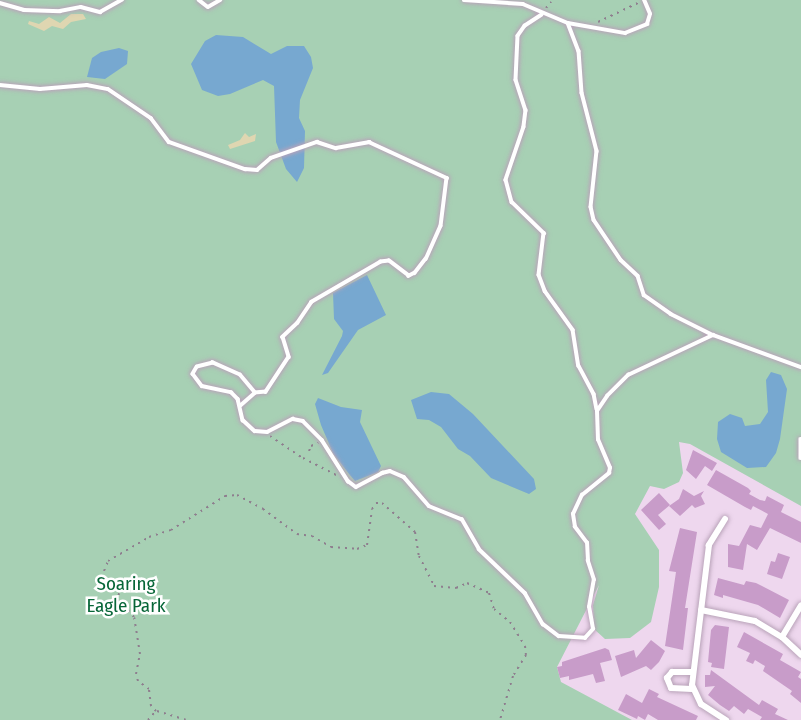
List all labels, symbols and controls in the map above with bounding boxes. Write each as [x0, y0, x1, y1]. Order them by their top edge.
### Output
park label: Soaring Eagle Park [86, 573, 166, 617]

